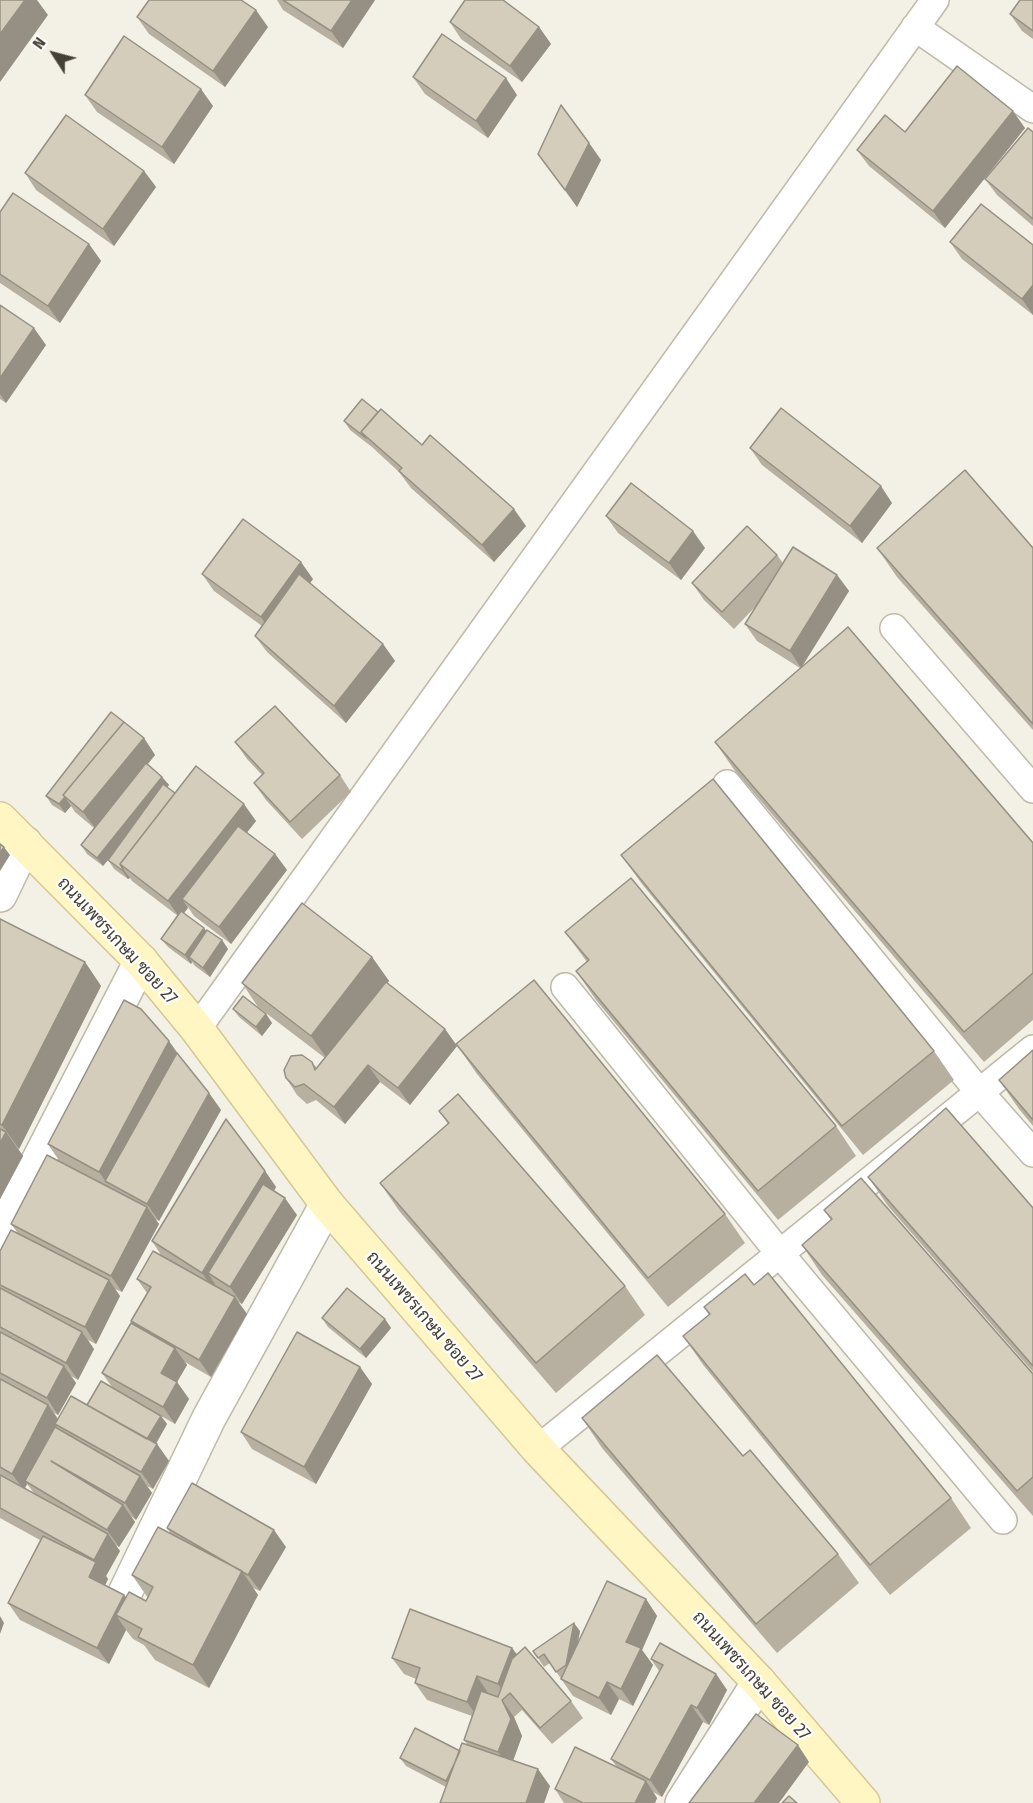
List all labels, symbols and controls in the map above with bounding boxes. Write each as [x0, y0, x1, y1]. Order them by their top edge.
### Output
north arrow [24, 24, 84, 84]
text: N [29, 34, 50, 53]
street label: ถนนเพชรเกษม ซอย 27 [52, 873, 182, 1009]
street label: ถนนเพชรเกษม ซอย 27 [361, 1247, 487, 1387]
street label: ถนนเพชรเกษม ซอย 27 [687, 1607, 815, 1745]

